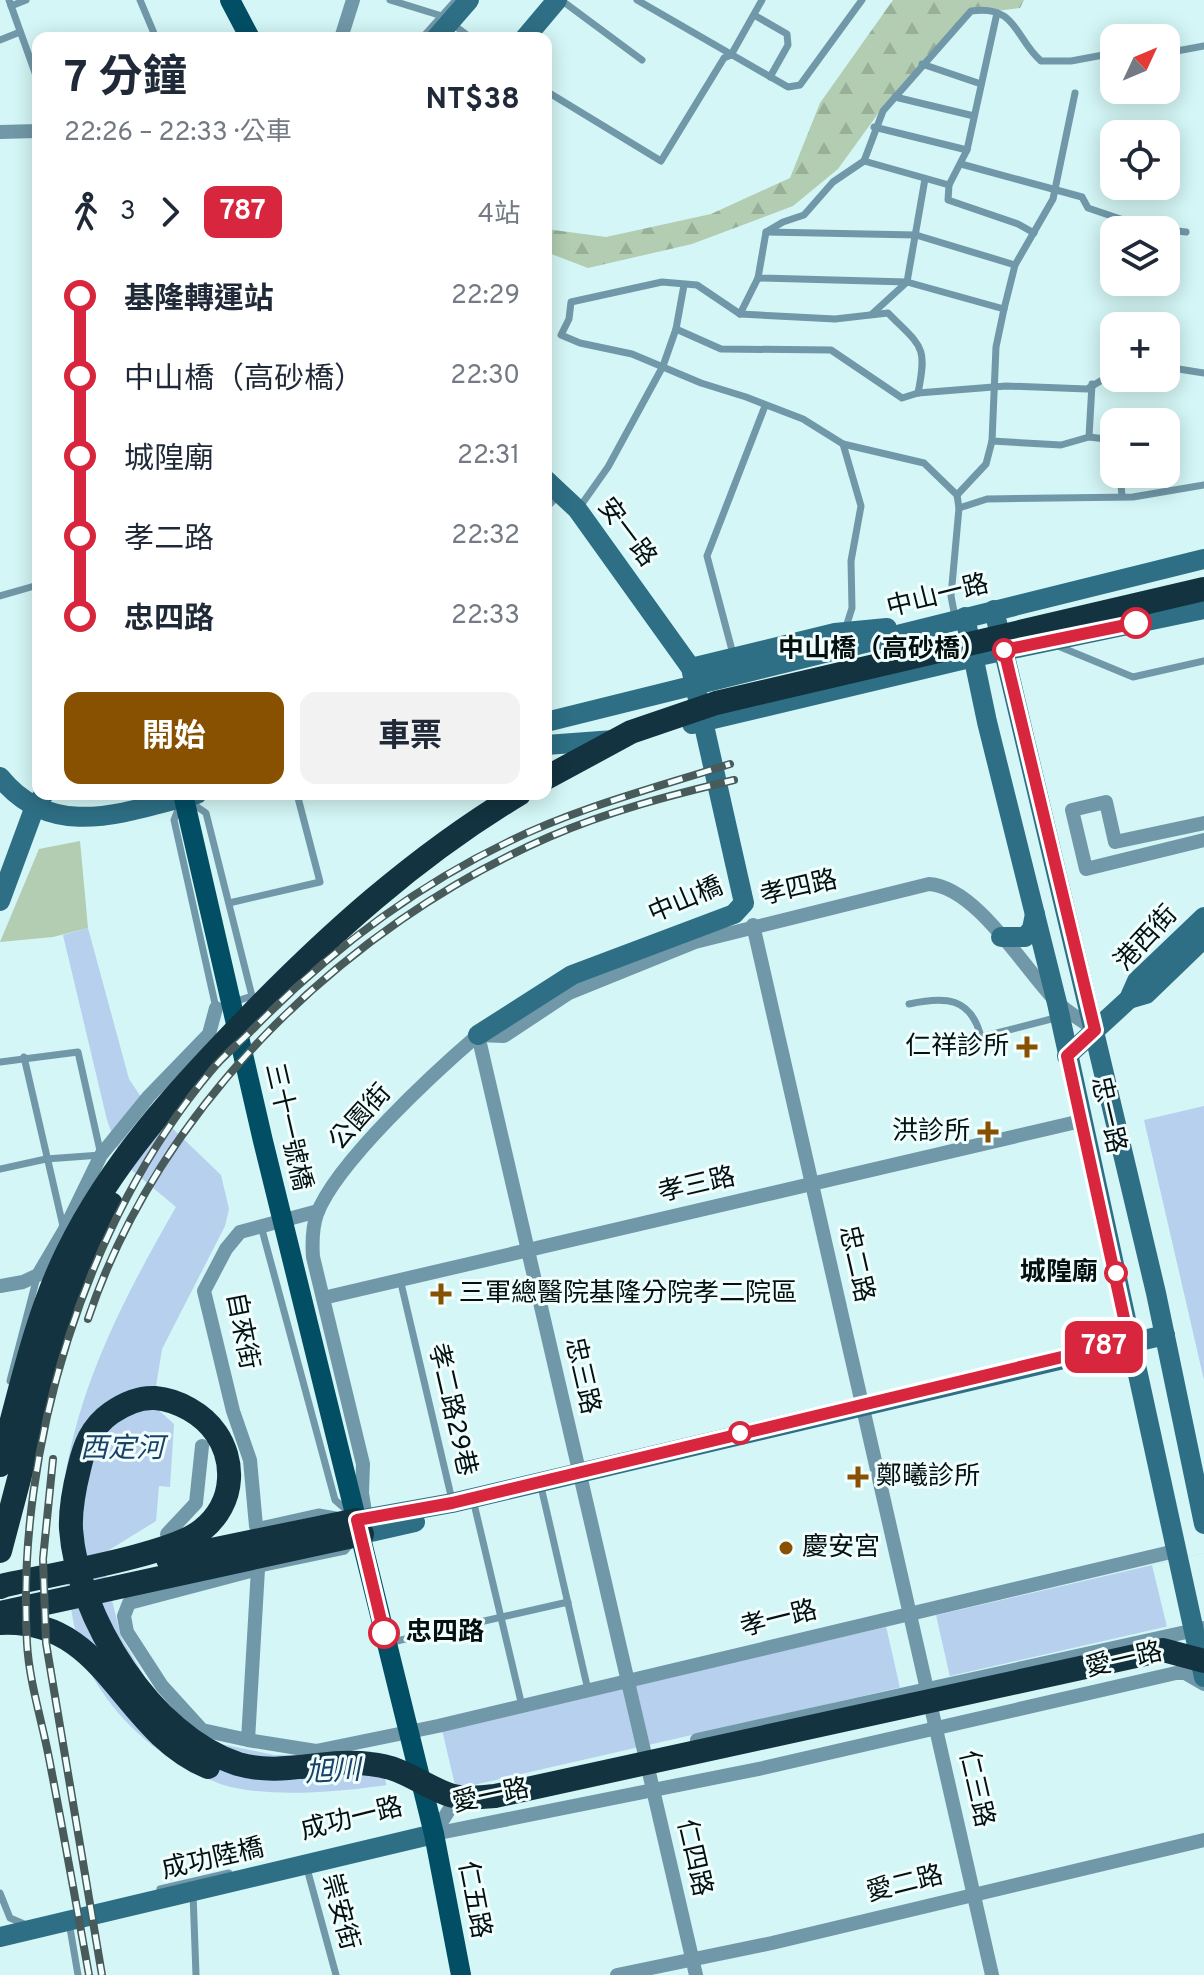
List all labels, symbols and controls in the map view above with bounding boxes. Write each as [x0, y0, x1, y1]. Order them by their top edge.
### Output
north arrow [1100, 24, 1180, 104]
map controls [1100, 24, 1180, 488]
text: 7 分鐘 [64, 52, 187, 108]
text: NT$38 [426, 82, 520, 119]
text: 22:26 – 22:33 · 公車 [64, 117, 292, 150]
button: locate [1100, 120, 1180, 200]
icon: walk [64, 190, 108, 234]
icon: forward [148, 190, 192, 234]
text: 787 [220, 194, 266, 230]
text: 3 [120, 196, 136, 229]
text: 4站 [478, 199, 520, 232]
button: layers [1100, 216, 1180, 296]
text: 22:29 [451, 280, 520, 313]
text: 基隆轉運站 [124, 282, 274, 319]
button: + [1100, 312, 1180, 392]
text: 22:30 [450, 360, 520, 393]
text: 中山橋（高砂橋） [124, 362, 364, 399]
button: − [1100, 408, 1180, 488]
text: 22:31 [457, 440, 520, 473]
text: 城隍廟 [124, 442, 214, 479]
street label: 安一路 [589, 492, 663, 574]
text: 22:32 [451, 520, 520, 553]
text: 孝二路 [124, 522, 214, 559]
street label: 中山一路 [884, 568, 992, 626]
text: 22:33 [451, 600, 520, 633]
text: 忠四路 [124, 602, 214, 639]
unlabelled marker [1121, 608, 1151, 638]
place label: 中山橋（高砂橋） [778, 634, 986, 667]
marker: 中山橋（高砂橋） [993, 639, 1015, 661]
button: 開始 [64, 692, 284, 784]
button: 車票 [300, 692, 520, 784]
street label: 孝四路 [757, 864, 841, 914]
street label: 中山橋 [644, 871, 728, 931]
street label: 港西街 [1108, 899, 1186, 979]
place label: 仁祥診所 [905, 1031, 1009, 1064]
marker: 仁祥診所 [1016, 1036, 1038, 1058]
street label: 三十一號橋 [256, 1060, 318, 1194]
street label: 忠一路 [1082, 1073, 1132, 1157]
street label: 公園街 [323, 1078, 399, 1158]
place label: 洪診所 [892, 1116, 970, 1149]
marker: 洪診所 [977, 1121, 999, 1143]
street label: 孝三路 [655, 1161, 739, 1211]
street label: 忠二路 [830, 1222, 880, 1306]
place label: 城隍廟 [1020, 1257, 1098, 1290]
marker: 城隍廟 [1105, 1262, 1127, 1284]
place label: 三軍總醫院基隆分院孝二院區 [459, 1278, 797, 1311]
marker: 三軍總醫院基隆分院孝二院區 [430, 1283, 452, 1305]
street label: 自來街 [217, 1290, 265, 1372]
line badge: 787 [1058, 1321, 1150, 1373]
text: 787 [1081, 1329, 1127, 1365]
street label: 忠三路 [556, 1334, 606, 1418]
street label: 孝二路29巷 [420, 1340, 482, 1480]
unlabelled marker [729, 1422, 751, 1444]
water label: 西定河 [80, 1432, 169, 1468]
place label: 鄭曦診所 [876, 1461, 980, 1494]
marker: 鄭曦診所 [847, 1466, 869, 1488]
place label: 慶安宮 [802, 1532, 880, 1565]
marker: 慶安宮 [777, 1539, 795, 1557]
street label: 孝一路 [737, 1595, 821, 1645]
place label: 忠四路 [406, 1617, 484, 1650]
marker: 忠四路 [369, 1618, 399, 1648]
street label: 愛一路 [1082, 1636, 1166, 1686]
street label: 仁三路 [950, 1747, 1000, 1831]
water label: 旭川 [304, 1753, 365, 1792]
street label: 愛一路 [449, 1773, 533, 1821]
street label: 成功一路 [298, 1791, 406, 1849]
street label: 仁四路 [668, 1816, 718, 1900]
street label: 成功陸橋 [159, 1832, 267, 1888]
street label: 仁五路 [449, 1859, 497, 1941]
street label: 愛二路 [863, 1860, 947, 1910]
street label: 崇安街 [313, 1870, 365, 1954]

